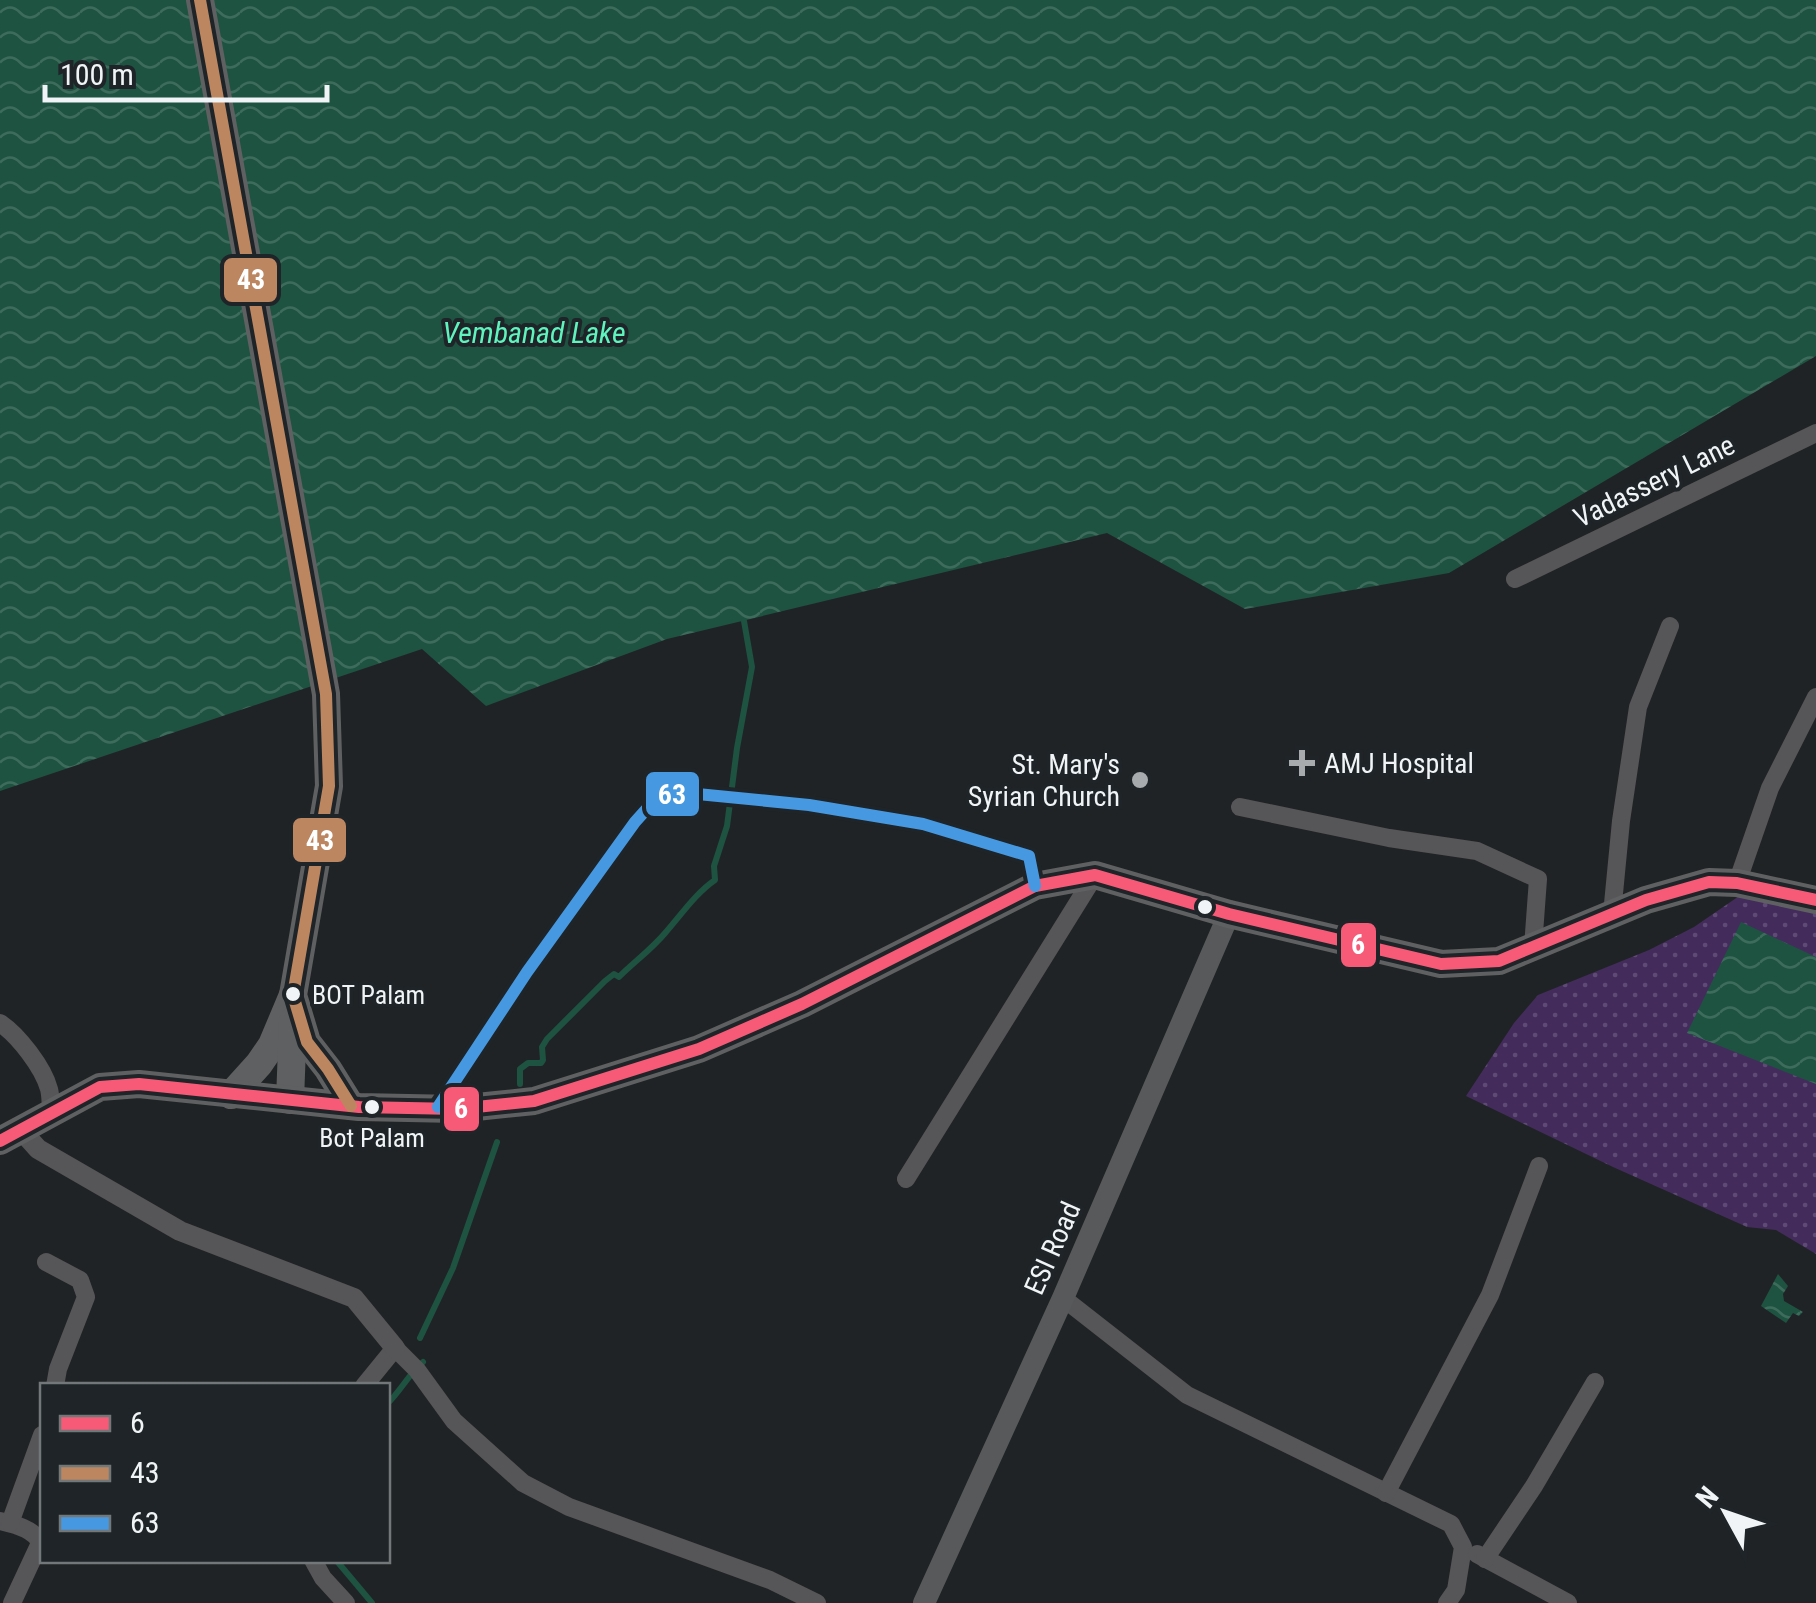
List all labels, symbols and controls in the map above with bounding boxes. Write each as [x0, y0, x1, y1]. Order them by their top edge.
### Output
scale bar [45, 40, 328, 102]
text: 100 m [60, 57, 134, 92]
line badge: 43 [222, 256, 279, 304]
text: 43 [237, 263, 265, 296]
water label: Vembanad Lake [442, 315, 626, 350]
street label: Vadassery Lane [1568, 428, 1740, 535]
place label: AMJ Hospital [1324, 747, 1474, 780]
place label: St. Mary's Syrian Church [968, 748, 1120, 813]
marker: AMJ Hospital [1289, 750, 1315, 776]
marker: St. Mary's Syrian Church [1129, 769, 1151, 791]
line badge: 63 [644, 770, 701, 818]
text: 63 [658, 778, 686, 811]
line badge: 43 [291, 816, 348, 864]
text: 43 [306, 824, 334, 857]
unlabelled marker [1195, 897, 1215, 917]
line badge: 6 [1339, 921, 1378, 969]
text: 6 [1351, 928, 1365, 961]
place label: BOT Palam [312, 980, 425, 1010]
marker: BOT Palam [283, 984, 303, 1004]
line badge: 6 [442, 1085, 481, 1133]
text: 6 [454, 1092, 468, 1125]
marker: Bot Palam [362, 1097, 382, 1117]
place label: Bot Palam [319, 1123, 425, 1153]
street label: ESI Road [1017, 1197, 1087, 1300]
legend [40, 1383, 390, 1563]
text: 6 [130, 1405, 145, 1440]
text: 43 [130, 1455, 160, 1490]
north arrow [1676, 1463, 1776, 1563]
text: N [1689, 1480, 1725, 1514]
text: 63 [130, 1505, 160, 1540]

